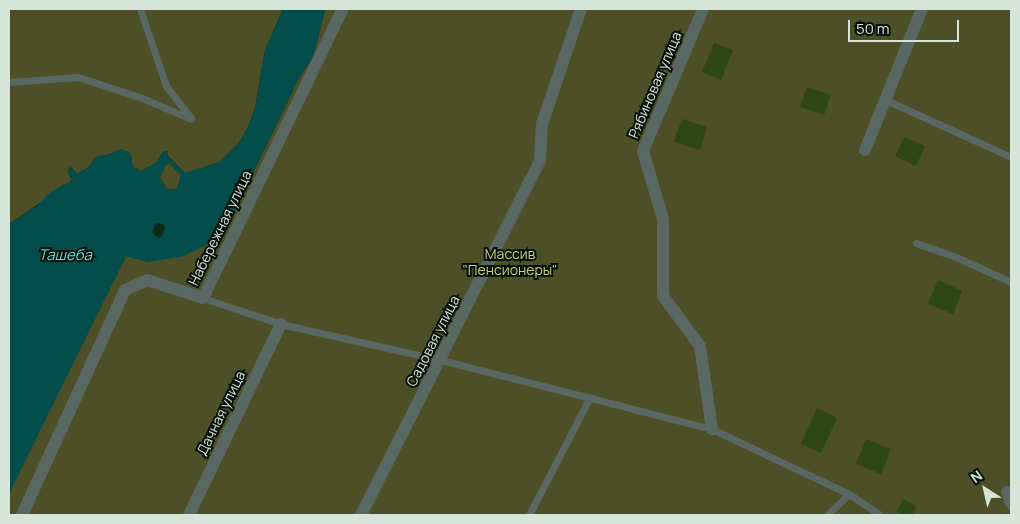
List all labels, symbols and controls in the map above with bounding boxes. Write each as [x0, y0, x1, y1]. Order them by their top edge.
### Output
scale bar [850, 10, 961, 42]
text: 50 m [856, 18, 890, 39]
street label: Рябиновая улица [625, 29, 685, 141]
street label: Набережная улица [185, 168, 255, 288]
water label: Ташеба [38, 246, 92, 264]
park label: Массив "Пенсионеры" [462, 246, 558, 278]
street label: Садовая улица [403, 293, 463, 389]
street label: Дачная улица [193, 368, 249, 458]
north arrow [960, 464, 1010, 514]
text: N [967, 466, 986, 487]

